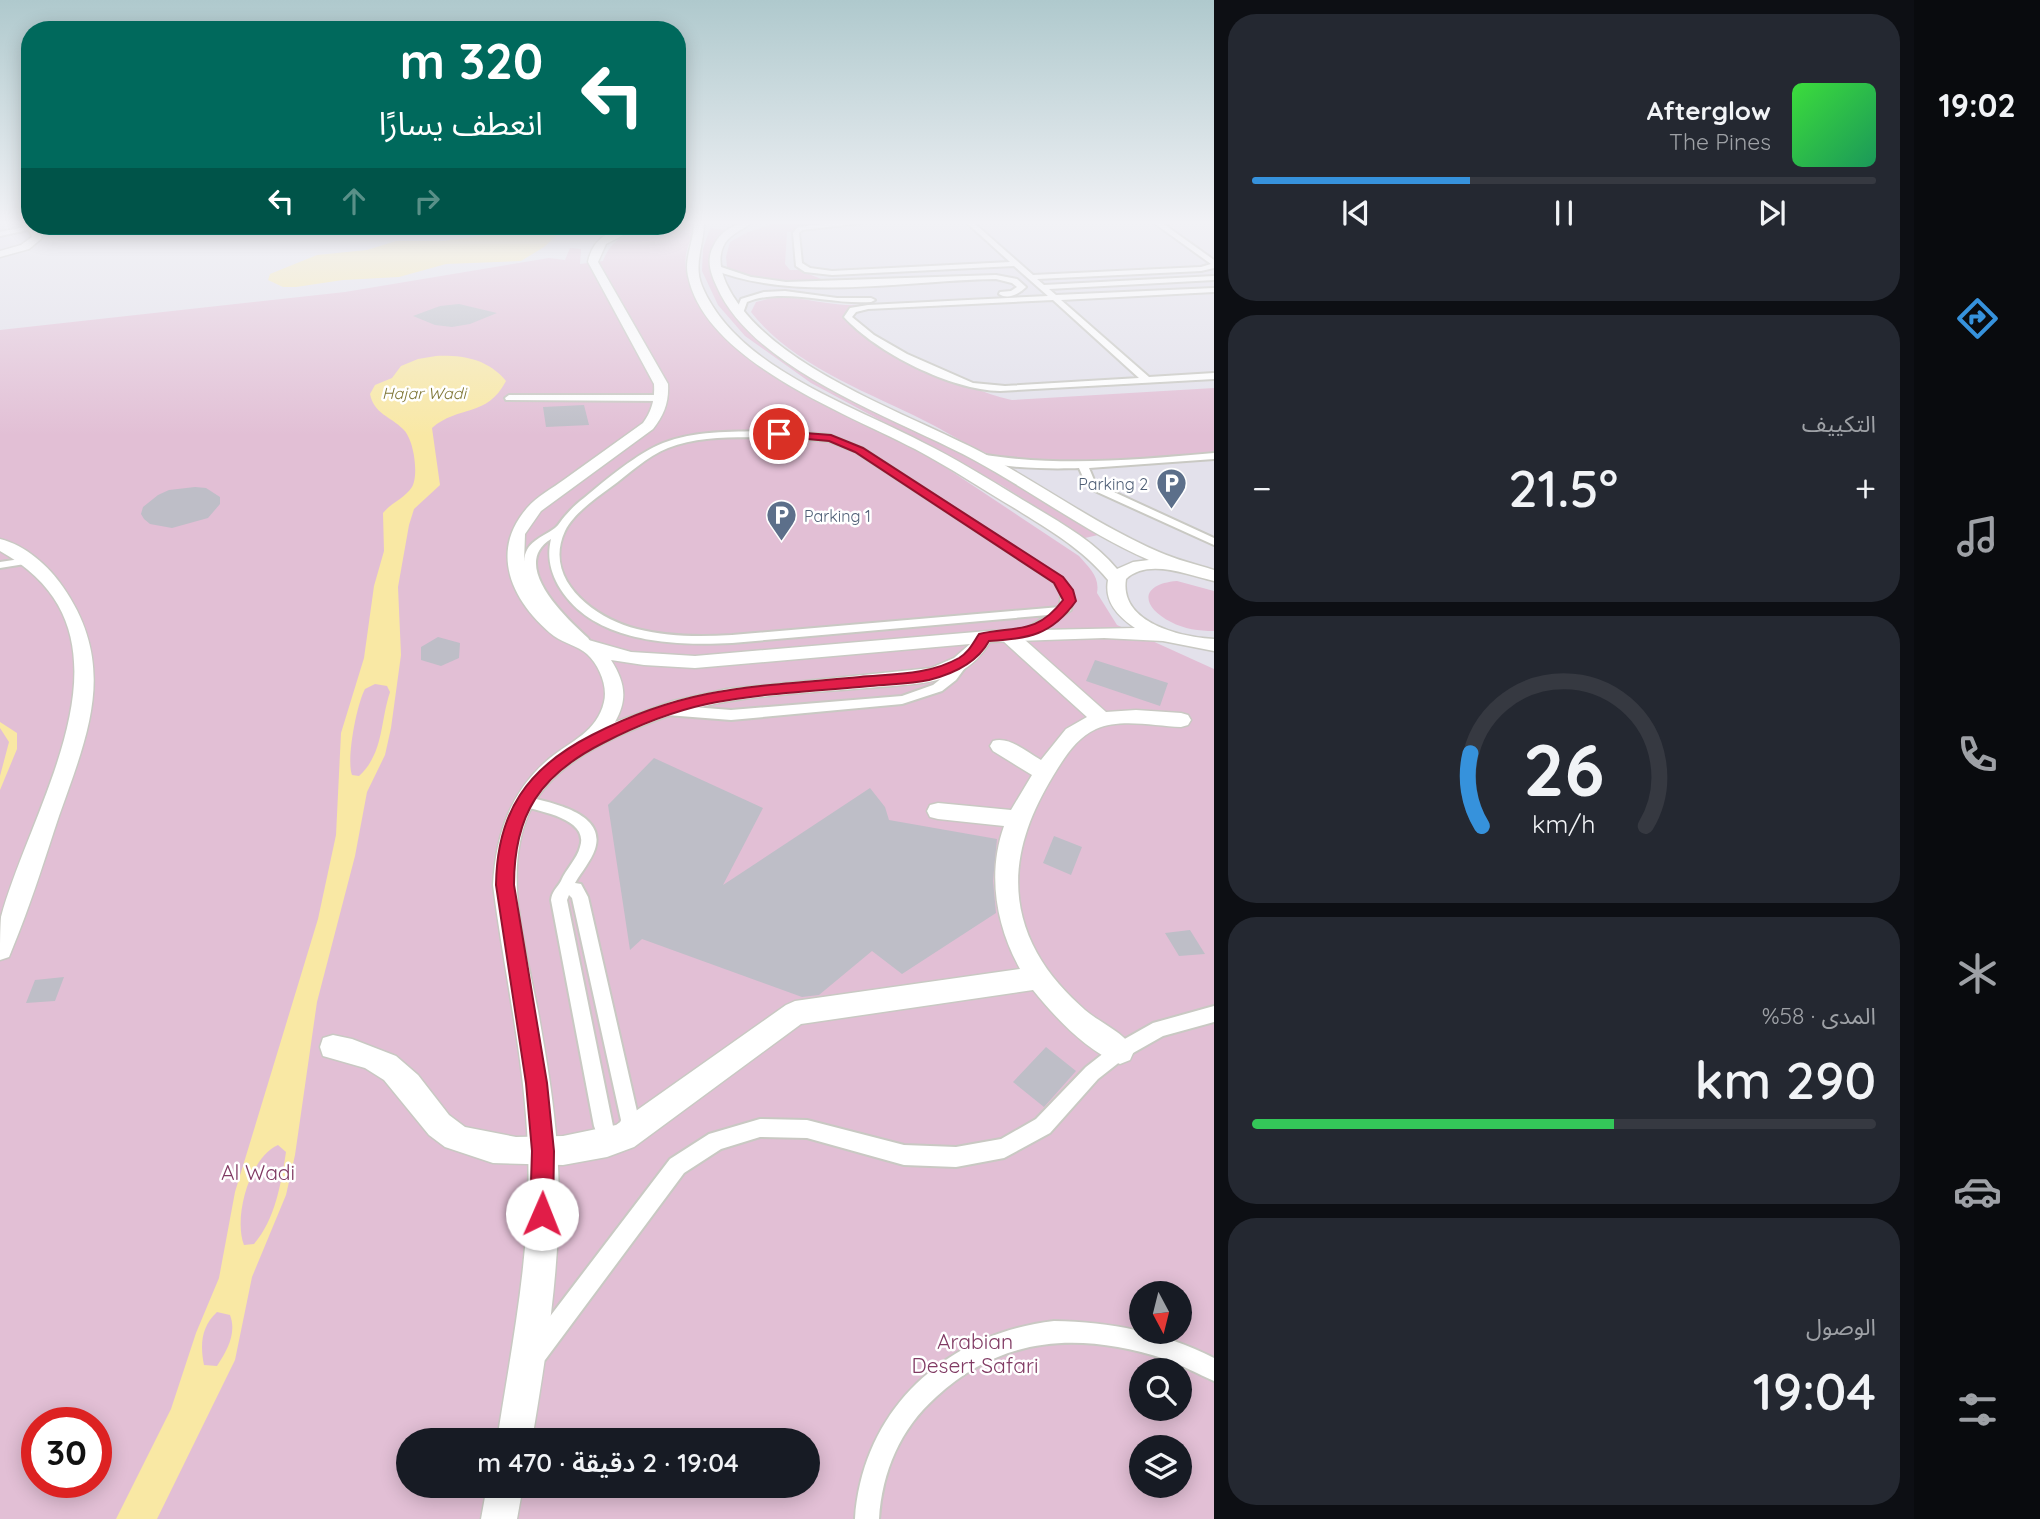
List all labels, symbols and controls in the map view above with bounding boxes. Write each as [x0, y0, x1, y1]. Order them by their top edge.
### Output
text: 320 m [400, 30, 543, 91]
icon: left [567, 49, 658, 140]
text: 19:02 [1938, 85, 2016, 125]
text: Afterglow [1647, 94, 1771, 127]
text: انعطف يسارًا [379, 103, 543, 143]
text: The Pines [1669, 127, 1771, 156]
icon: left [262, 182, 300, 220]
icon: ahead [335, 182, 373, 220]
icon: right [408, 182, 446, 220]
icon: previous [1337, 194, 1375, 232]
icon: pause [1545, 194, 1583, 232]
icon: next [1753, 194, 1791, 232]
icon: directions [1953, 294, 2002, 343]
water label: Hajar Wadi [382, 383, 468, 403]
pin [749, 404, 809, 464]
text: التكييف [1802, 409, 1876, 438]
icon: arrive [760, 415, 798, 453]
text: 21.5° [1508, 455, 1618, 520]
text: − [1252, 464, 1272, 512]
text: + [1855, 464, 1876, 512]
parking icon: Parking 2 [1154, 467, 1188, 511]
place label: Parking 2 [1078, 474, 1148, 494]
parking icon: Parking 1 [764, 499, 798, 543]
place label: Parking 1 [804, 506, 871, 526]
icon: music [1953, 512, 2002, 561]
text: 26 [1523, 723, 1605, 814]
icon: phone [1953, 730, 2002, 779]
text: km/h [1532, 807, 1596, 838]
icon: climate [1953, 949, 2002, 998]
text: المدى · 58% [1762, 1001, 1876, 1030]
text: 290 km [1694, 1047, 1876, 1112]
park label: Al Wadi [221, 1159, 295, 1185]
icon: car [1953, 1167, 2002, 1216]
position arrow [505, 1177, 579, 1251]
north arrow [1129, 1281, 1192, 1344]
map controls [1129, 1281, 1192, 1498]
text: الوصول [1806, 1312, 1876, 1341]
park label: Arabian Desert Safari [911, 1328, 1039, 1378]
button: search [1129, 1358, 1192, 1421]
text: 19:04 [1753, 1358, 1876, 1423]
icon: filters [1953, 1385, 2002, 1434]
speed limit sign: 30 [21, 1407, 112, 1498]
button: layers [1129, 1435, 1192, 1498]
text: 19:04 · 2 دقيقة · 470 m [477, 1446, 739, 1479]

